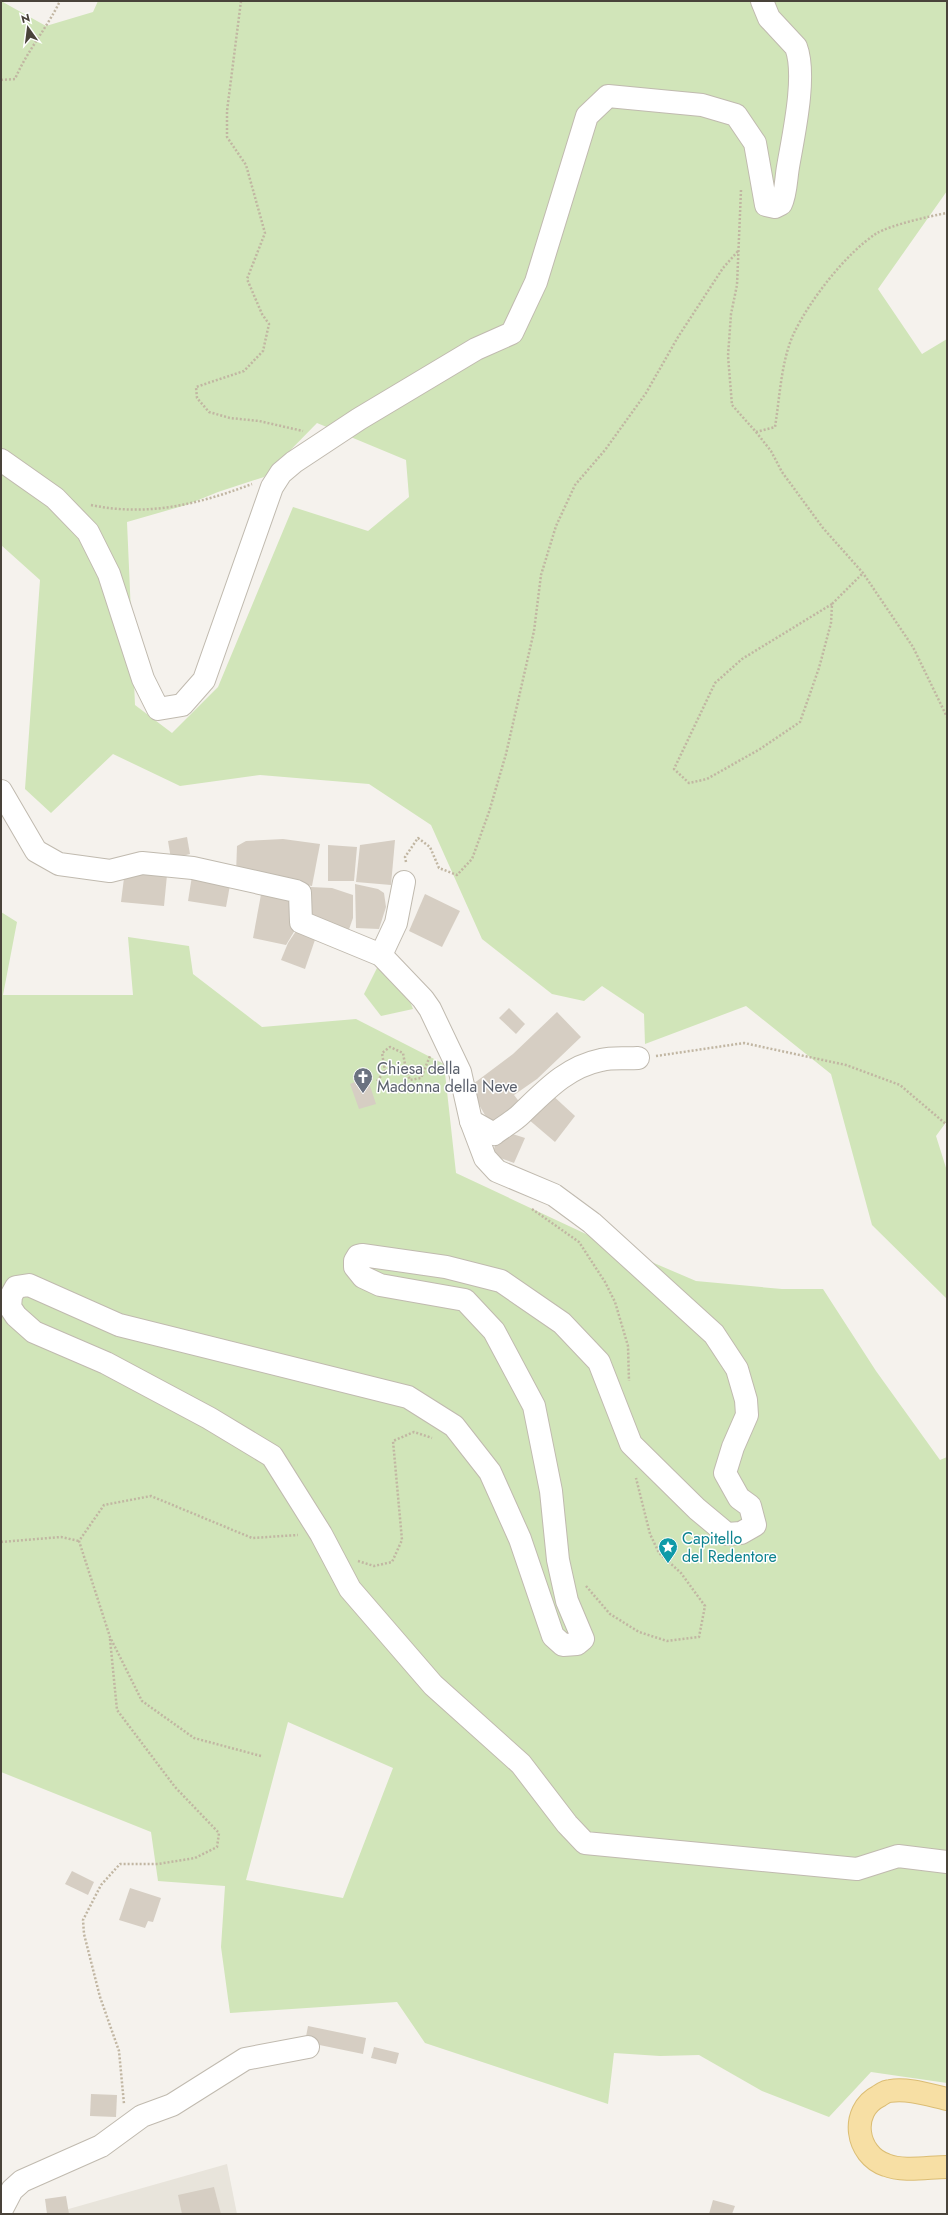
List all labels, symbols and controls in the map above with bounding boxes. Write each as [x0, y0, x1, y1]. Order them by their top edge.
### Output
north arrow [8, 8, 48, 48]
text: N [19, 9, 32, 27]
place label: Chiesa della Madonna della Neve [377, 1057, 517, 1098]
church icon: Chiesa della Madonna della Neve [352, 1066, 374, 1094]
place label: Capitello del Redentore [682, 1527, 777, 1568]
place icon: Capitello del Redentore [657, 1536, 679, 1564]

